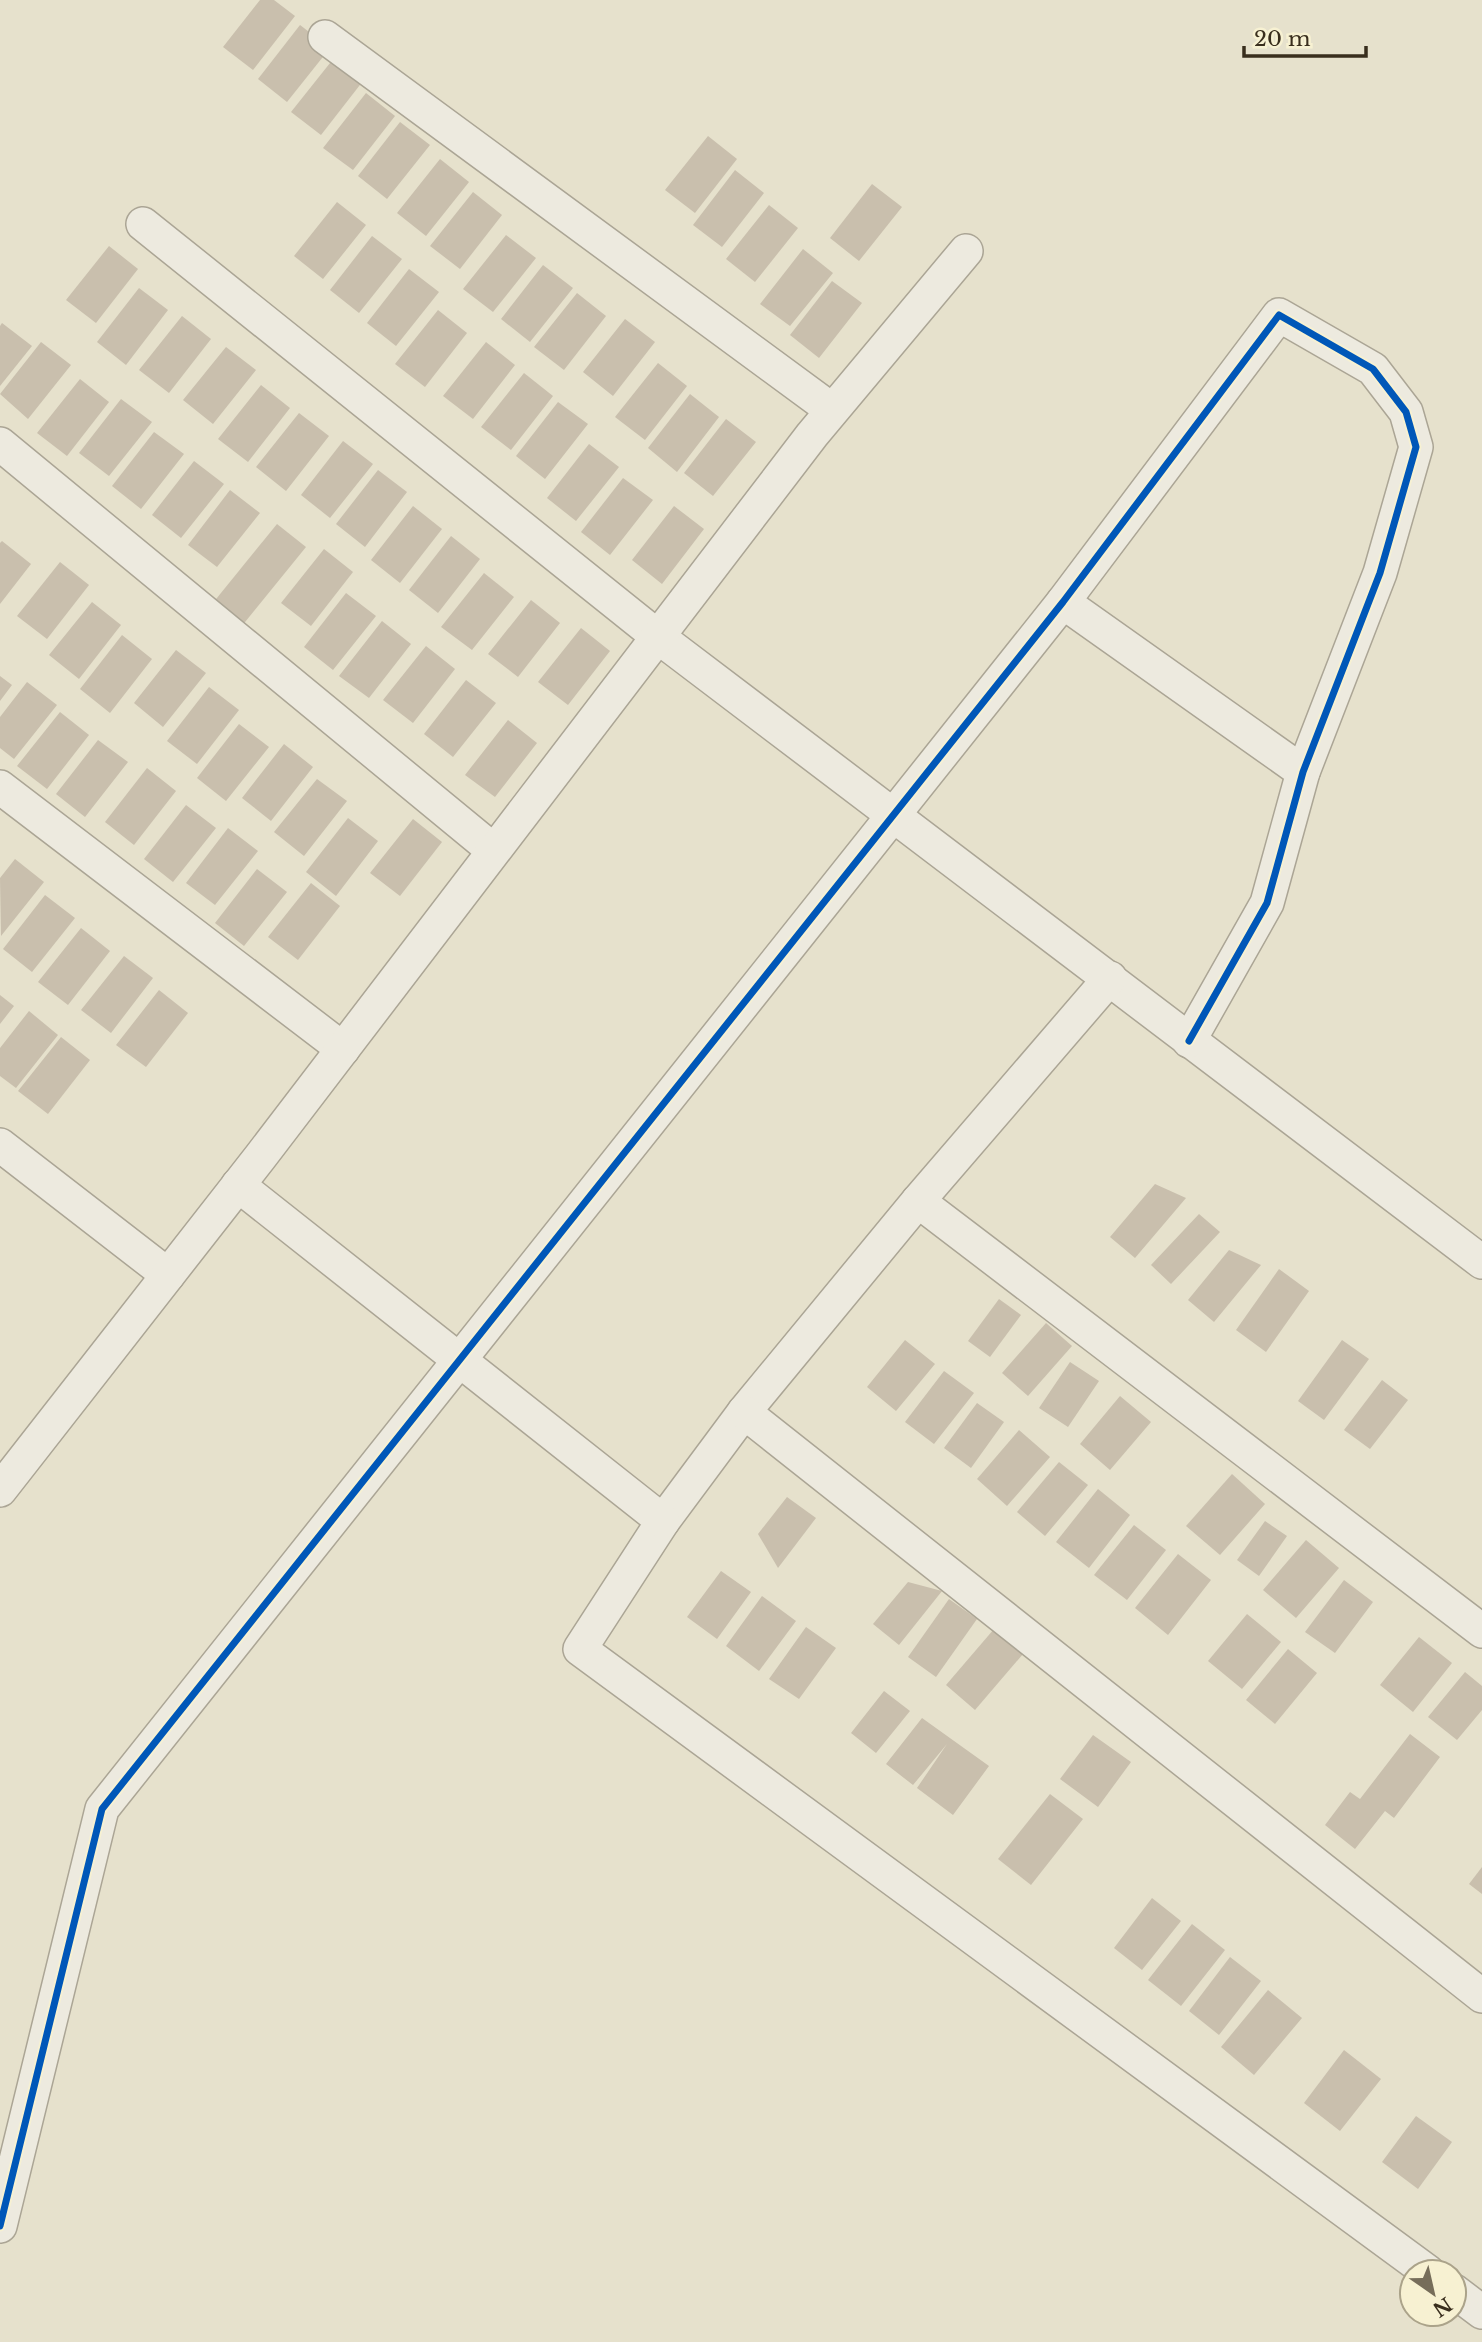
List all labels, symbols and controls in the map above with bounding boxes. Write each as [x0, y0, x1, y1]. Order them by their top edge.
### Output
scale bar [1244, 14, 1366, 58]
text: 20 m [1254, 26, 1311, 52]
north arrow [1398, 2258, 1468, 2328]
text: N [1428, 2292, 1456, 2321]

